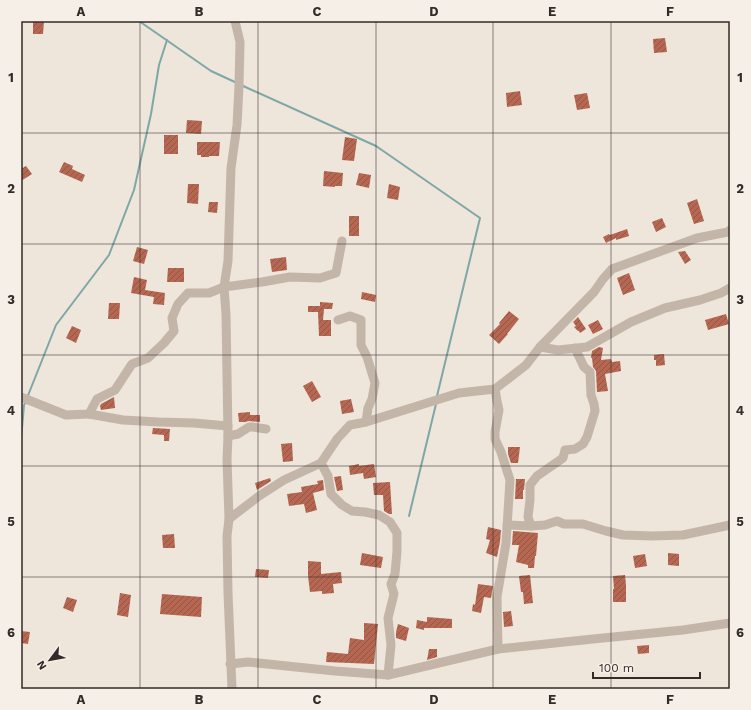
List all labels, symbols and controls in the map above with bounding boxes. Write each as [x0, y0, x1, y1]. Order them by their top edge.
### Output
text: A [77, 4, 86, 19]
text: B [195, 4, 204, 19]
text: C [313, 4, 322, 19]
text: D [429, 4, 439, 19]
text: E [548, 4, 556, 19]
text: F [666, 4, 674, 19]
text: 1 [8, 70, 14, 85]
text: 1 [737, 70, 743, 85]
text: 2 [7, 181, 15, 196]
text: 2 [736, 181, 744, 196]
text: 3 [7, 292, 15, 307]
text: 3 [736, 292, 744, 307]
text: 4 [7, 403, 16, 418]
text: 4 [736, 403, 745, 418]
text: 5 [7, 514, 15, 529]
text: 5 [736, 514, 744, 529]
text: 6 [7, 625, 15, 640]
text: 6 [736, 625, 744, 640]
north arrow [30, 640, 70, 680]
scale bar [593, 654, 700, 680]
text: N [34, 658, 50, 672]
text: 100 m [599, 661, 634, 675]
text: A [77, 692, 86, 707]
text: B [195, 692, 204, 707]
text: C [313, 692, 322, 707]
text: D [429, 692, 439, 707]
text: E [548, 692, 556, 707]
text: F [666, 692, 674, 707]

